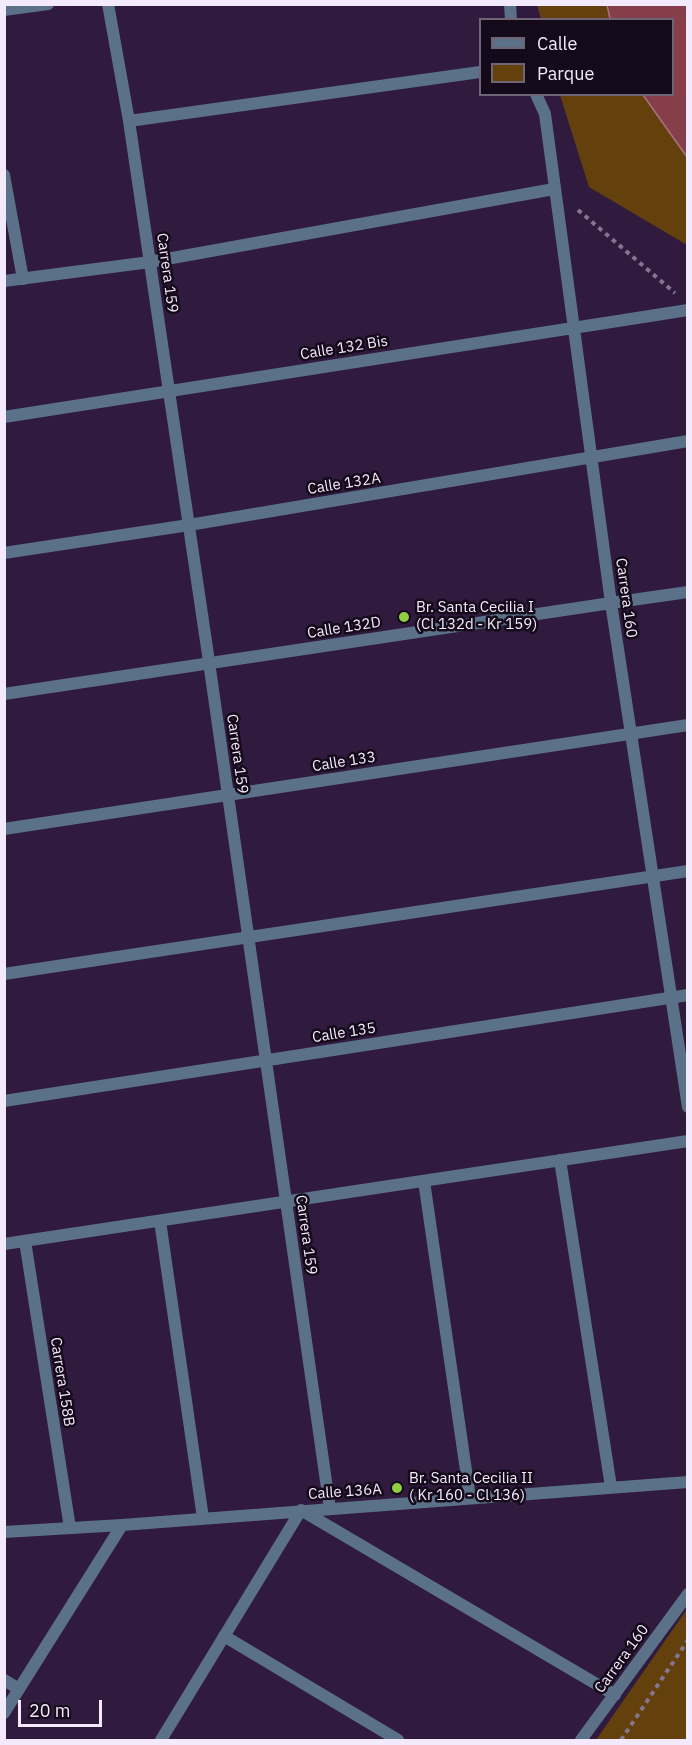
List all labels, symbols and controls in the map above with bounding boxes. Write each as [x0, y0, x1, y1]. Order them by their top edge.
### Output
legend [479, 18, 674, 96]
text: Calle [537, 32, 577, 55]
text: Parque [537, 62, 594, 85]
street label: Carrera 159 [152, 232, 182, 314]
street label: Calle 132 Bis [299, 332, 389, 364]
street label: Calle 132A [306, 469, 382, 499]
street label: Carrera 160 [611, 557, 641, 639]
place label: Br. Santa Cecilia I (Cl 132d - Kr 159) [416, 599, 537, 634]
marker: Br. Santa Cecilia I (Cl 132d - Kr 159) [397, 610, 411, 624]
street label: Calle 132D [306, 613, 382, 643]
street label: Carrera 159 [222, 713, 252, 795]
street label: Calle 133 [311, 748, 377, 776]
street label: Calle 135 [311, 1019, 377, 1047]
street label: Carrera 159 [291, 1194, 321, 1276]
street label: Carrera 158B [46, 1336, 78, 1428]
place label: Br. Santa Cecilia II ( Kr 160 - Cl 136) [409, 1470, 533, 1505]
street label: Calle 136A [308, 1480, 382, 1504]
marker: Br. Santa Cecilia II ( Kr 160 - Cl 136) [390, 1481, 404, 1495]
street label: Carrera 160 [591, 1621, 653, 1697]
scale bar [21, 1688, 105, 1726]
text: 20 m [29, 1699, 71, 1722]

